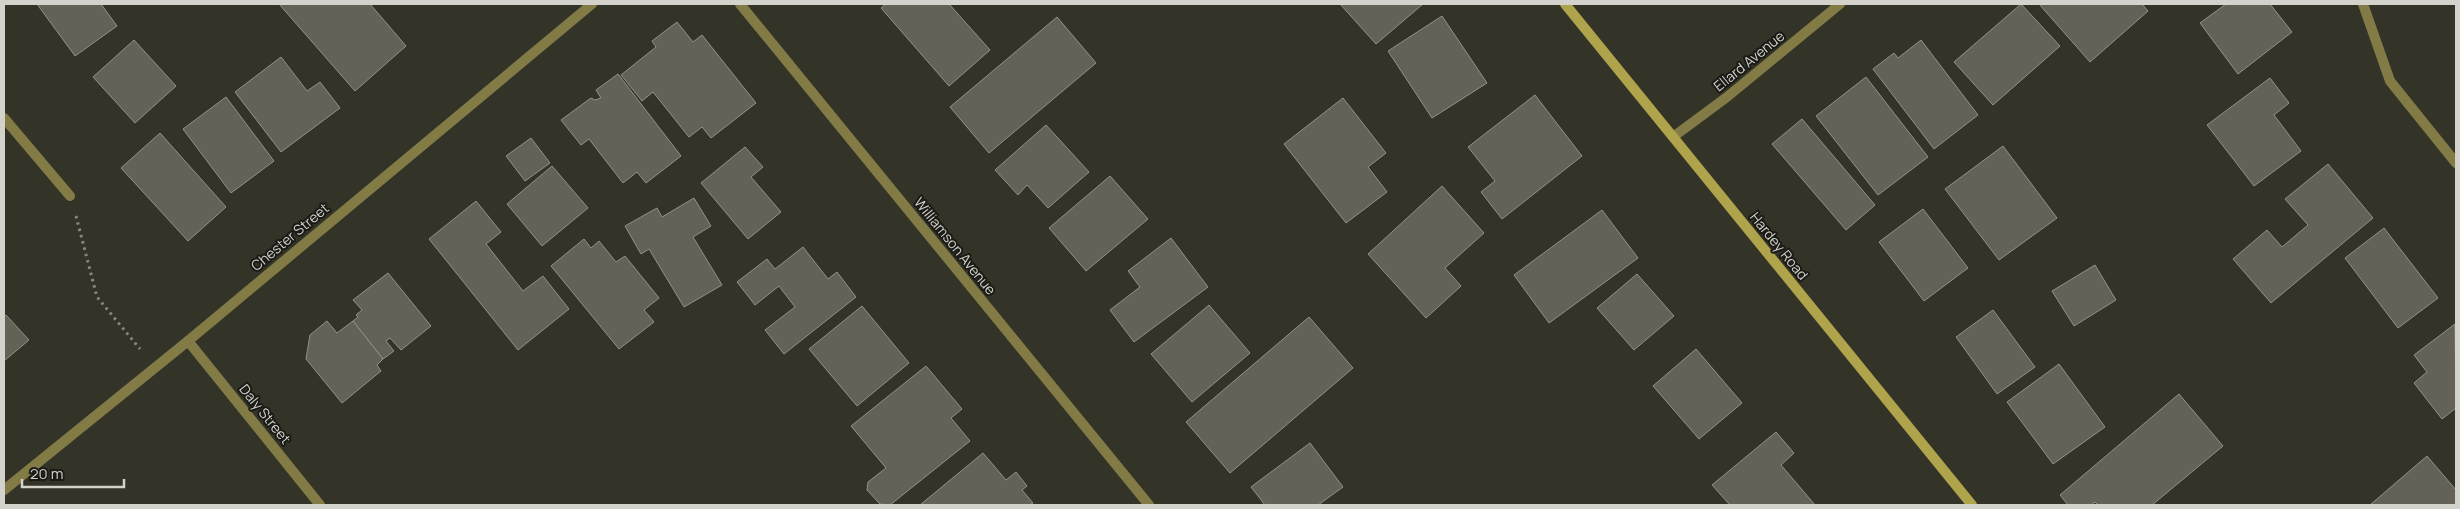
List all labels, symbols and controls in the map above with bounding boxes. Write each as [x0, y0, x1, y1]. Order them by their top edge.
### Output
street label: Ellard Avenue [1709, 26, 1788, 95]
street label: Williamson Avenue [910, 193, 1001, 298]
street label: Chester Street [247, 198, 333, 275]
street label: Hardey Road [1746, 208, 1813, 284]
street label: Daly Street [235, 380, 296, 448]
scale bar [22, 456, 125, 488]
text: 20 m [30, 463, 63, 484]

